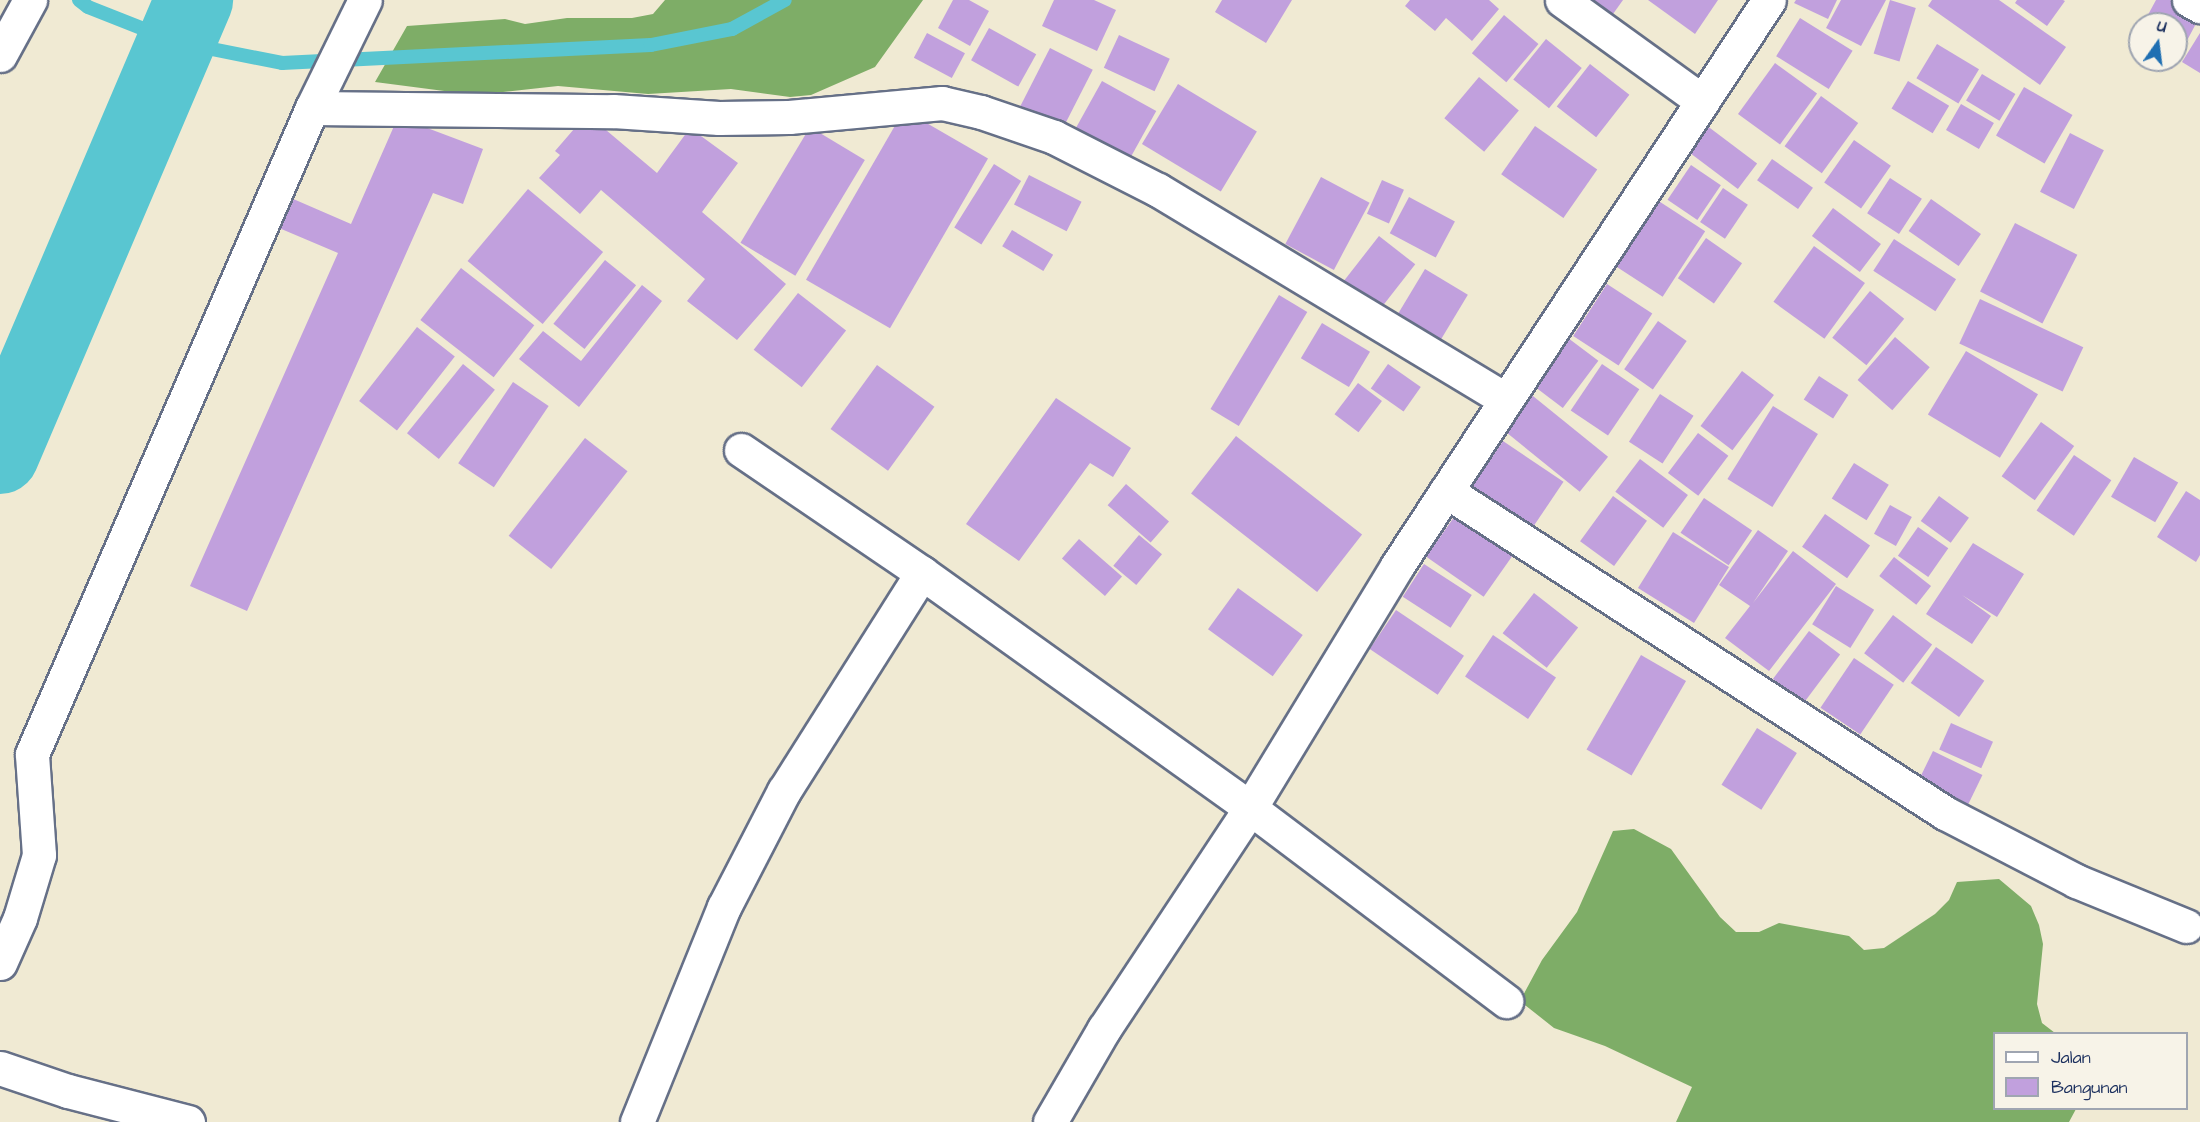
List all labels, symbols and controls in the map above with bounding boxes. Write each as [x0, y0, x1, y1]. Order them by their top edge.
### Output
north arrow [2128, 12, 2188, 72]
text: U [2155, 15, 2169, 38]
legend [1993, 1032, 2188, 1110]
text: Jalan [2051, 1045, 2091, 1070]
text: Bangunan [2051, 1075, 2128, 1100]

